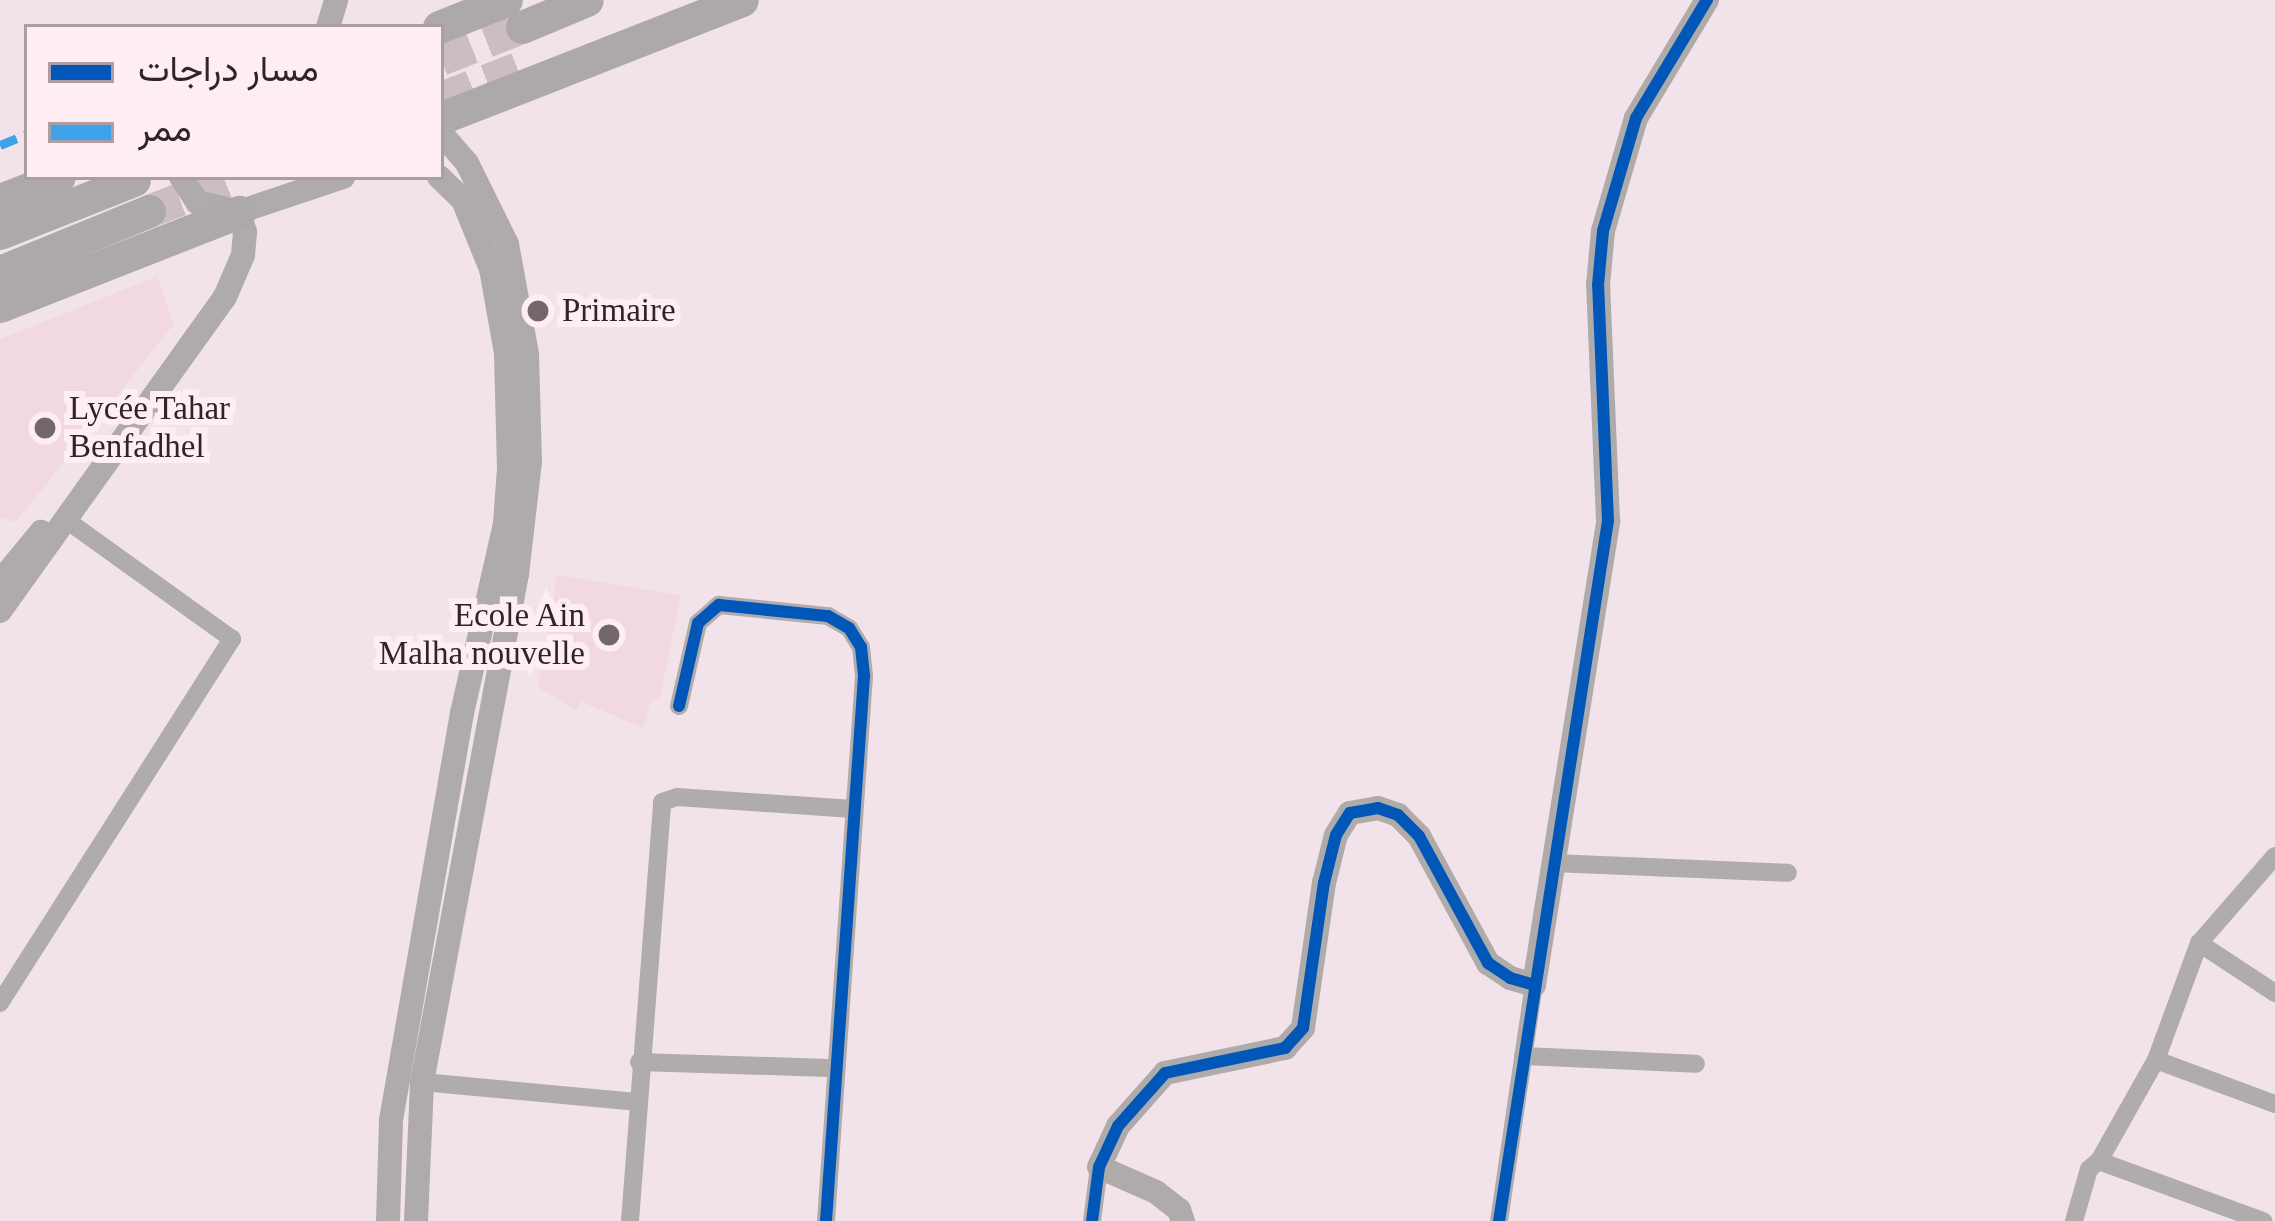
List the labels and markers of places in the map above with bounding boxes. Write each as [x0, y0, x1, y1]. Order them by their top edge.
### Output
place label: Primaire [562, 291, 676, 331]
marker: Primaire [525, 298, 551, 324]
place label: Lycée Tahar Benfadhel [69, 389, 231, 467]
marker: Lycée Tahar Benfadhel [32, 415, 58, 441]
place label: Ecole Ain Malha nouvelle [379, 596, 585, 674]
marker: Ecole Ain Malha nouvelle [596, 622, 622, 648]

